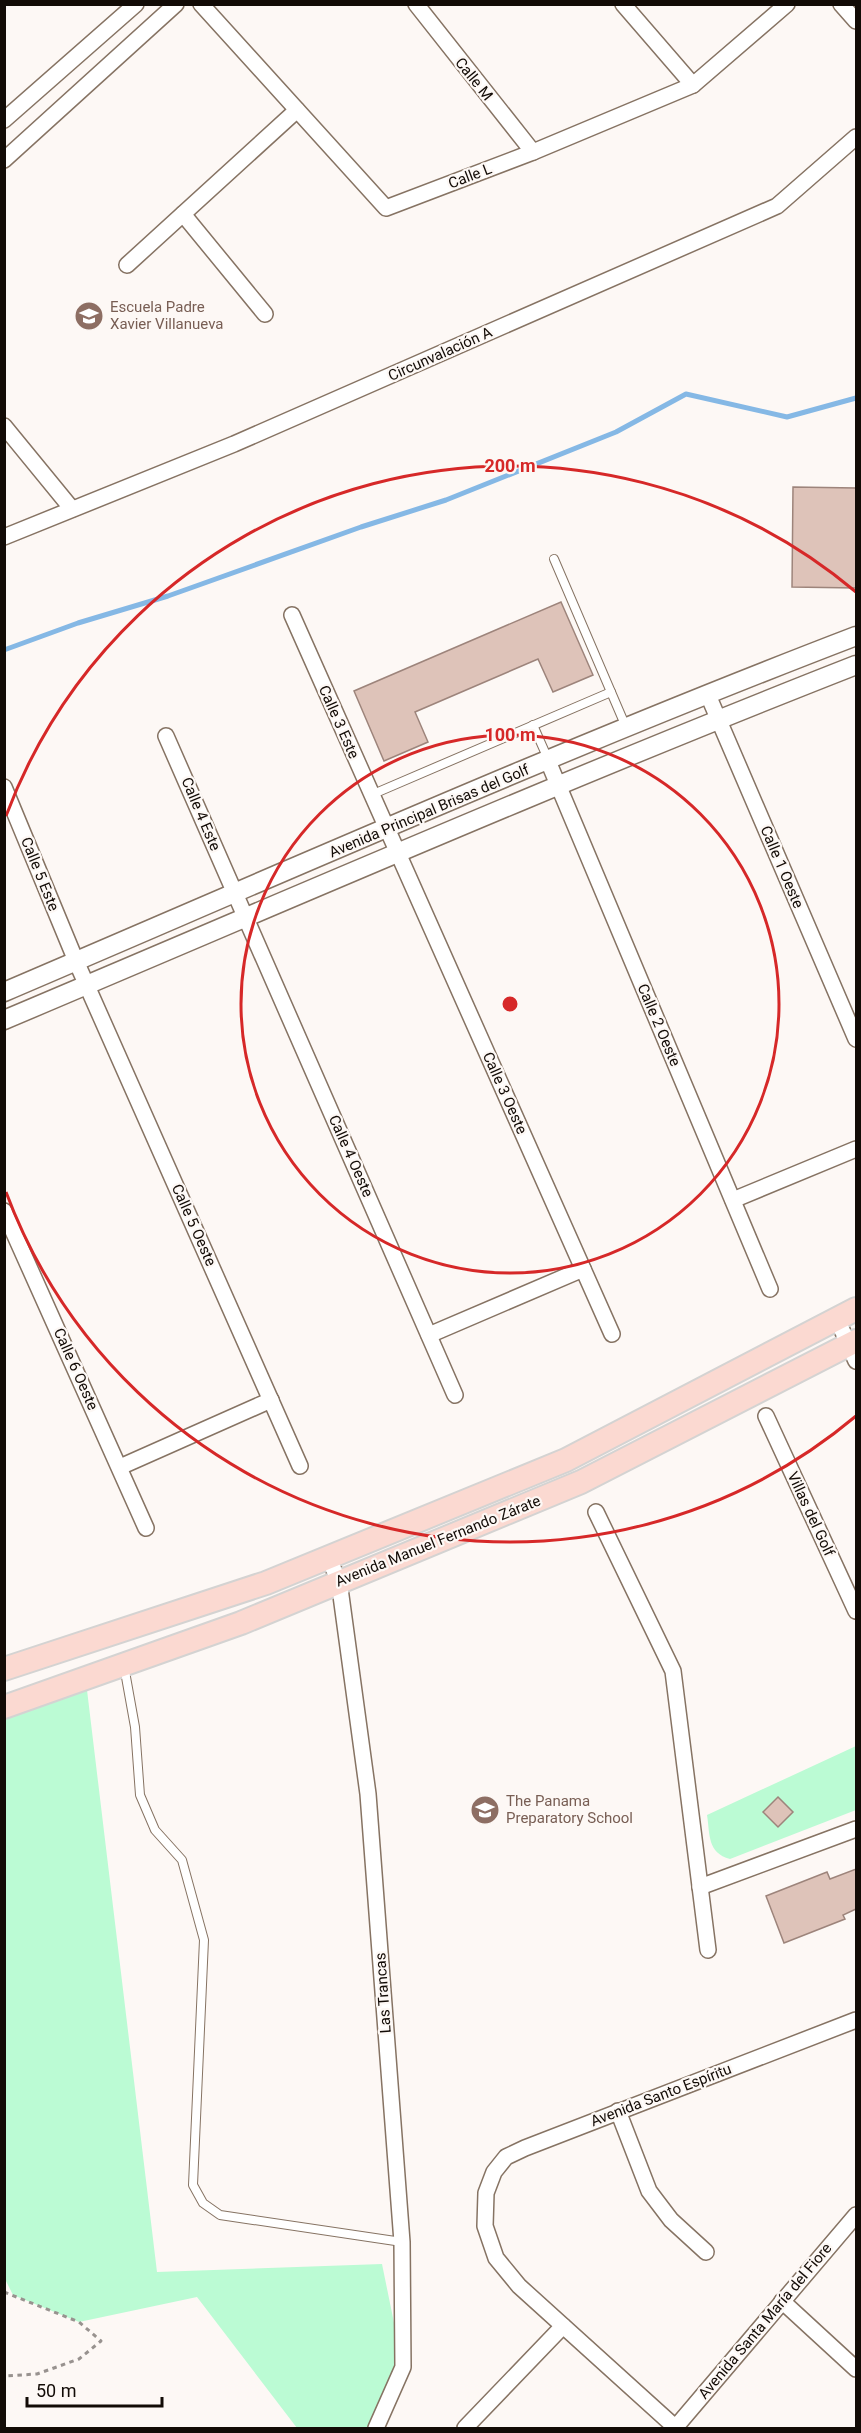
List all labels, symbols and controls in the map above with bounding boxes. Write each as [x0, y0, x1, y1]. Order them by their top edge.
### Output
street label: Calle M [451, 54, 497, 104]
street label: Calle L [446, 160, 494, 192]
place label: Escuela Padre Xavier Villanueva [110, 298, 224, 333]
school or university icon: Escuela Padre Xavier Villanueva [73, 300, 105, 332]
street label: Circunvalación A [385, 323, 495, 385]
text: 200 m [484, 455, 536, 476]
street label: Calle 3 Este [315, 683, 363, 761]
text: 100 m [484, 724, 536, 745]
street label: Avenida Principal Brisas del Golf [326, 760, 532, 861]
street label: Calle 4 Este [177, 775, 225, 854]
street label: Calle 1 Oeste [757, 823, 807, 911]
street label: Calle 5 Este [17, 834, 63, 914]
street label: Calle 2 Oeste [634, 981, 684, 1069]
centre of rings [500, 994, 520, 1014]
street label: Calle 3 Oeste [479, 1049, 531, 1137]
street label: Calle 4 Oeste [325, 1112, 377, 1200]
street label: Calle 5 Oeste [168, 1181, 220, 1269]
street label: Calle 6 Oeste [50, 1325, 102, 1413]
street label: Villas del Golf [784, 1469, 839, 1560]
street label: Avenida Manuel Fernando Zárate [333, 1492, 543, 1590]
place label: The Panama Preparatory School [506, 1792, 633, 1827]
school or university icon: The Panama Preparatory School [469, 1794, 501, 1826]
street label: Las Trancas [371, 1952, 395, 2034]
street label: Avenida Santo Espíritu [588, 2060, 734, 2130]
street label: Avenida Santa María del Fiore [694, 2239, 836, 2403]
scale bar [27, 2370, 162, 2408]
text: 50 m [36, 2380, 76, 2401]

